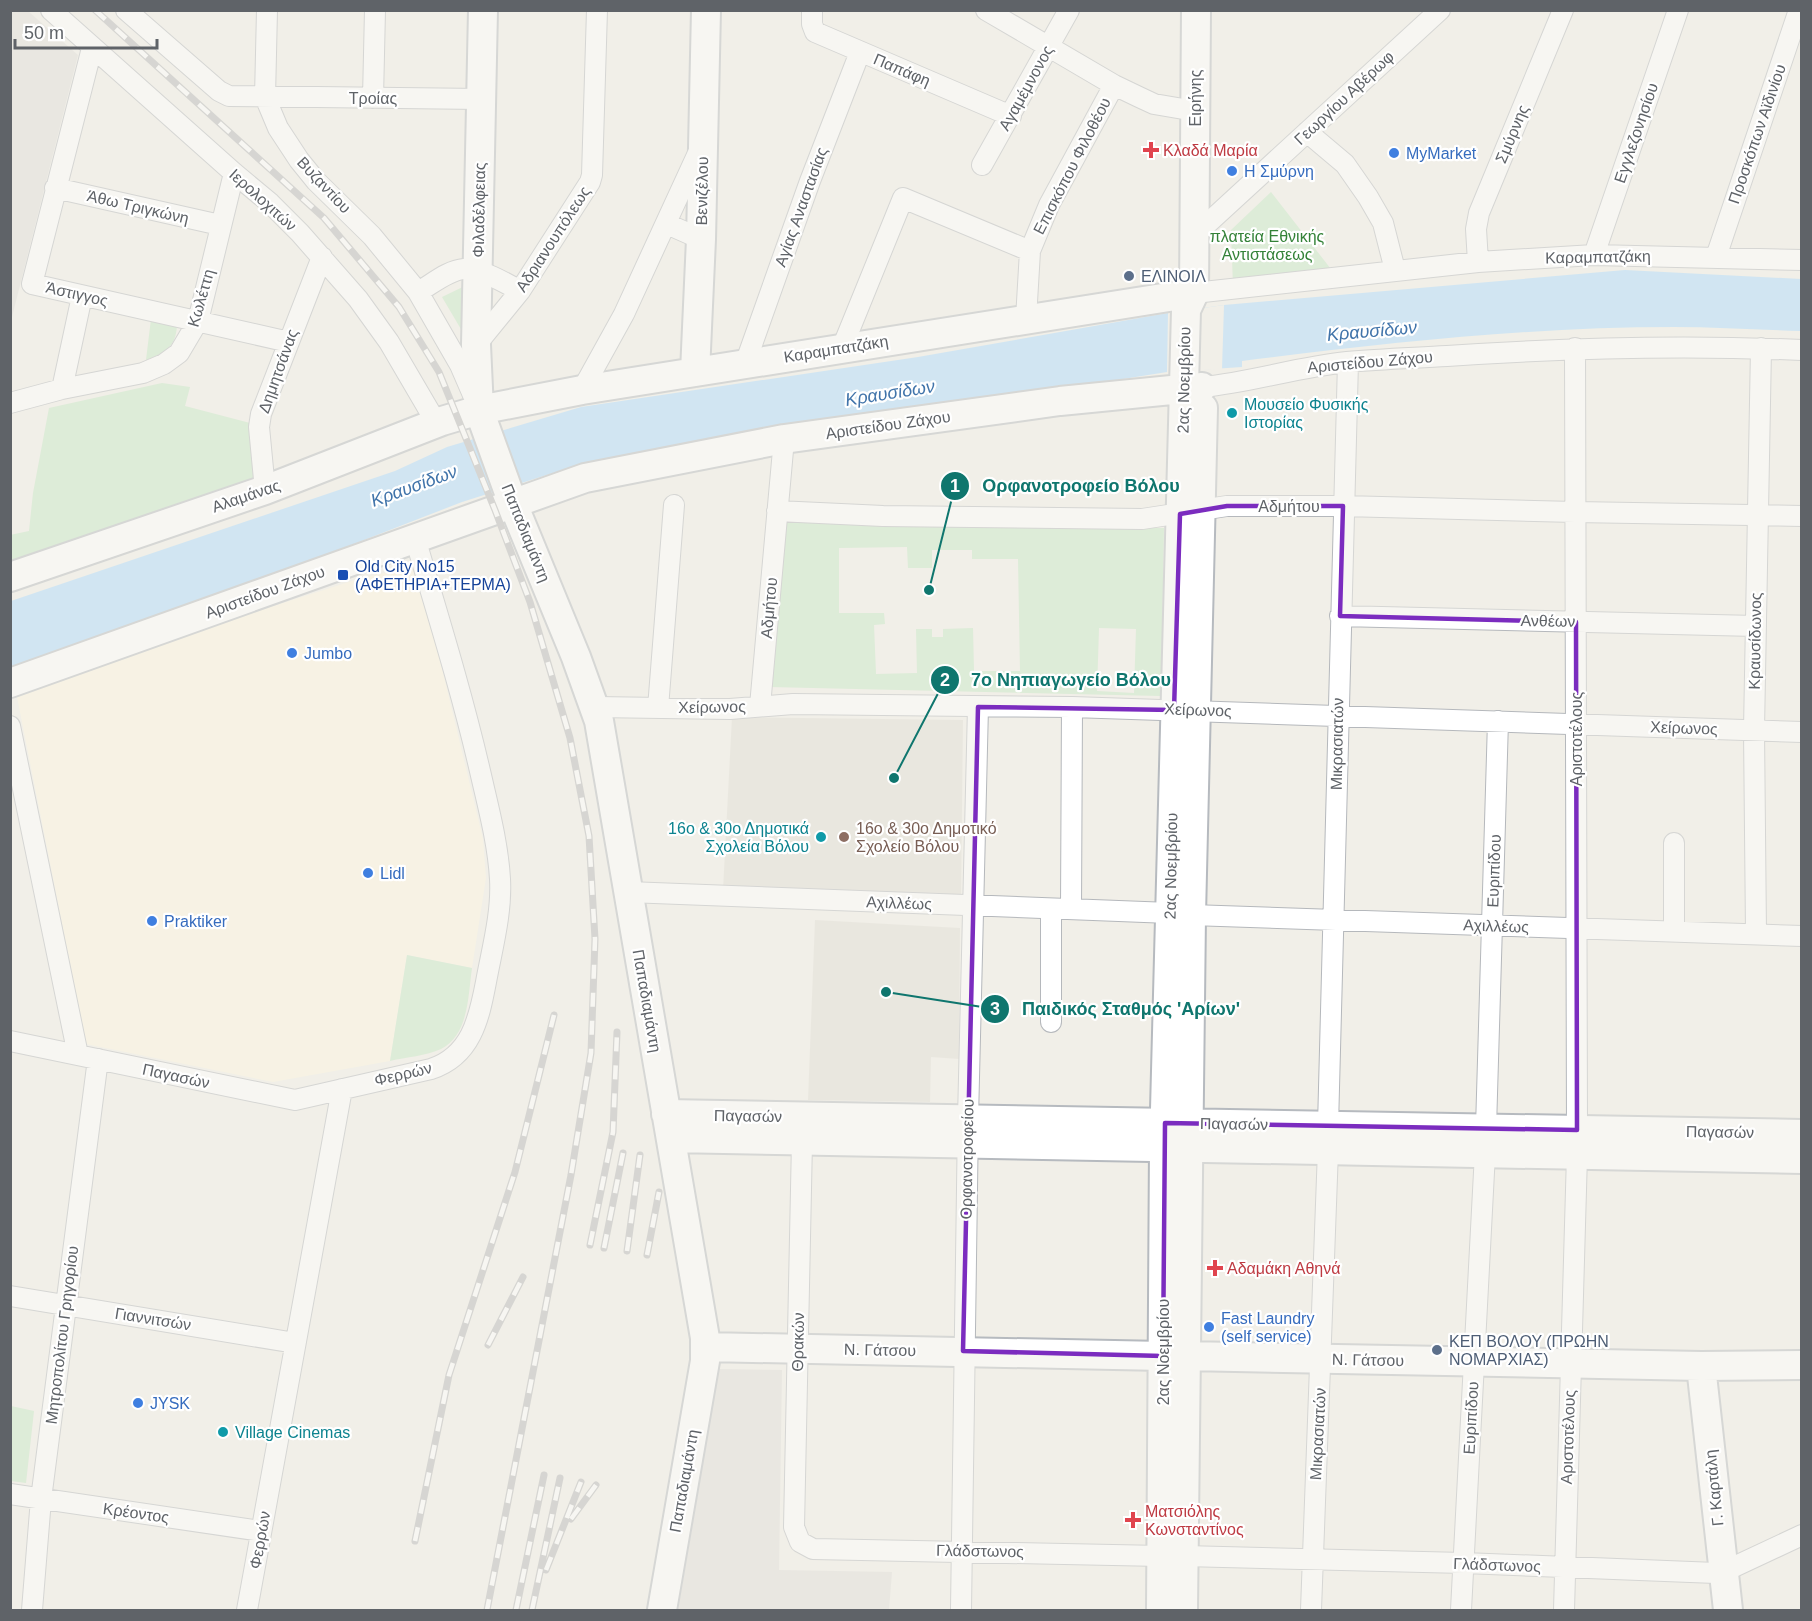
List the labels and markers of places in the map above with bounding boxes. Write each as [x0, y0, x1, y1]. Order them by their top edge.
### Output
place label: Κλαδά Μαρία [1163, 142, 1258, 159]
marker: Κλαδά Μαρία [1144, 143, 1158, 157]
place label: MyMarket [1406, 145, 1477, 162]
marker: MyMarket [1387, 146, 1401, 160]
place label: Η Σμύρνη [1244, 163, 1314, 180]
marker: Η Σμύρνη [1225, 164, 1239, 178]
place label: ΕΛΙΝΟΙΛ [1141, 268, 1206, 285]
marker: ΕΛΙΝΟΙΛ [1122, 269, 1136, 283]
place label: Μουσείο Φυσικής Ιστορίας [1244, 396, 1369, 431]
marker: Μουσείο Φυσικής Ιστορίας [1225, 406, 1239, 420]
callout: Ορφανοτροφείο Βόλου [940, 468, 1191, 504]
place label: Old City Νο15 (ΑΦΕΤΗΡΙΑ+ΤΕΡΜΑ) [355, 558, 511, 593]
marker: Old City Νο15 (ΑΦΕΤΗΡΙΑ+ΤΕΡΜΑ) [336, 568, 350, 582]
place label: Jumbo [304, 645, 352, 662]
marker: Jumbo [285, 646, 299, 660]
callout: 7ο Νηπιαγωγείο Βόλου [930, 662, 1183, 698]
place label: 16ο & 30ο Δημοτικά Σχολεία Βόλου [668, 820, 809, 855]
place label: 16ο & 30ο Δημοτικό Σχολείο Βόλου [856, 820, 997, 855]
marker: 16ο & 30ο Δημοτικά Σχολεία Βόλου [814, 830, 828, 844]
marker: 16ο & 30ο Δημοτικό Σχολείο Βόλου [837, 830, 851, 844]
place label: Lidl [380, 865, 405, 882]
marker: Lidl [361, 866, 375, 880]
place label: Praktiker [164, 913, 228, 930]
marker: Praktiker [145, 914, 159, 928]
callout: Παιδικός Σταθμός 'Αρίων' [980, 991, 1252, 1027]
place label: Αδαμάκη Αθηνά [1227, 1260, 1340, 1277]
marker: Αδαμάκη Αθηνά [1208, 1261, 1222, 1275]
place label: Fast Laundry (self service) [1221, 1310, 1314, 1345]
marker: Fast Laundry (self service) [1202, 1320, 1216, 1334]
place label: ΚΕΠ ΒΟΛΟΥ (ΠΡΩΗΝ ΝΟΜΑΡΧΙΑΣ) [1449, 1333, 1609, 1368]
marker: ΚΕΠ ΒΟΛΟΥ (ΠΡΩΗΝ ΝΟΜΑΡΧΙΑΣ) [1430, 1343, 1444, 1357]
place label: JYSK [150, 1395, 190, 1412]
marker: JYSK [131, 1396, 145, 1410]
place label: Village Cinemas [235, 1424, 350, 1441]
marker: Village Cinemas [216, 1425, 230, 1439]
place label: Ματσιόλης Κωνσταντίνος [1145, 1503, 1244, 1538]
marker: Ματσιόλης Κωνσταντίνος [1126, 1513, 1140, 1527]

